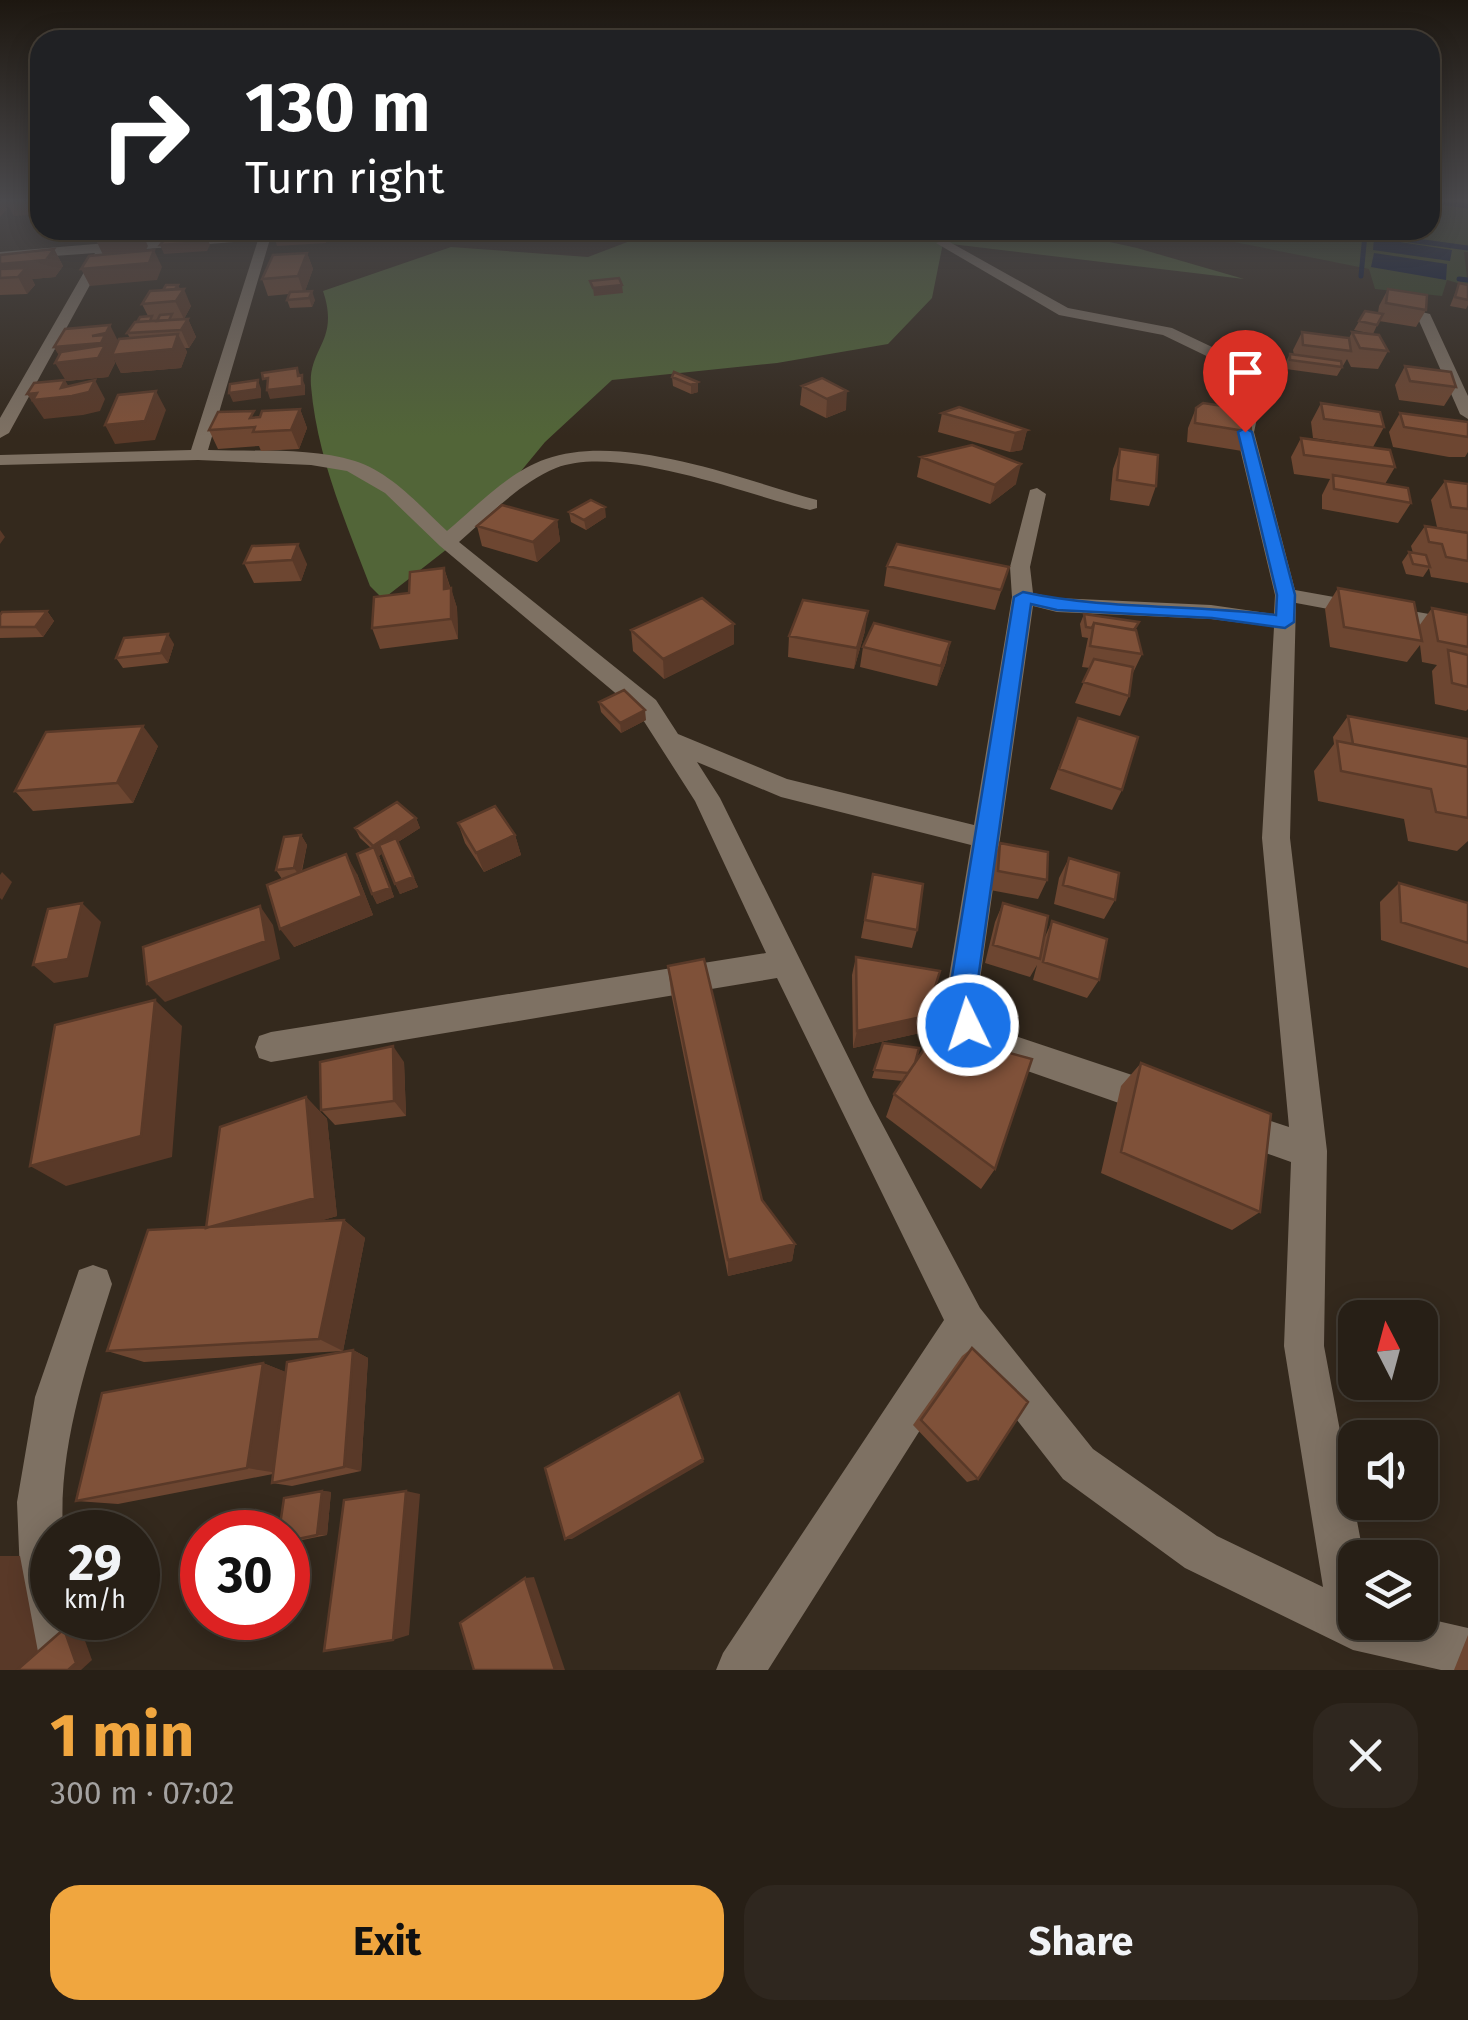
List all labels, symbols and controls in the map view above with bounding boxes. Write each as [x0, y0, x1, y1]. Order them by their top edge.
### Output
text: 130 m [245, 66, 431, 150]
icon: right [80, 70, 210, 200]
text: Turn right [245, 151, 444, 205]
pin [1203, 330, 1288, 433]
icon: arrive [1218, 345, 1273, 400]
position arrow [916, 973, 1020, 1077]
north arrow [1338, 1300, 1438, 1400]
map controls [1338, 1300, 1438, 1640]
button: sound [1338, 1420, 1438, 1520]
speed limit sign: 30 [180, 1510, 310, 1640]
text: 29 [68, 1533, 122, 1593]
button: layers [1338, 1540, 1438, 1640]
text: km/h [64, 1585, 126, 1615]
text: 1 min [50, 1700, 194, 1772]
button: close [1313, 1703, 1418, 1808]
text: 300 m · 07:02 [50, 1774, 235, 1812]
button: Exit [50, 1885, 724, 2000]
button: Share [744, 1885, 1418, 2000]

